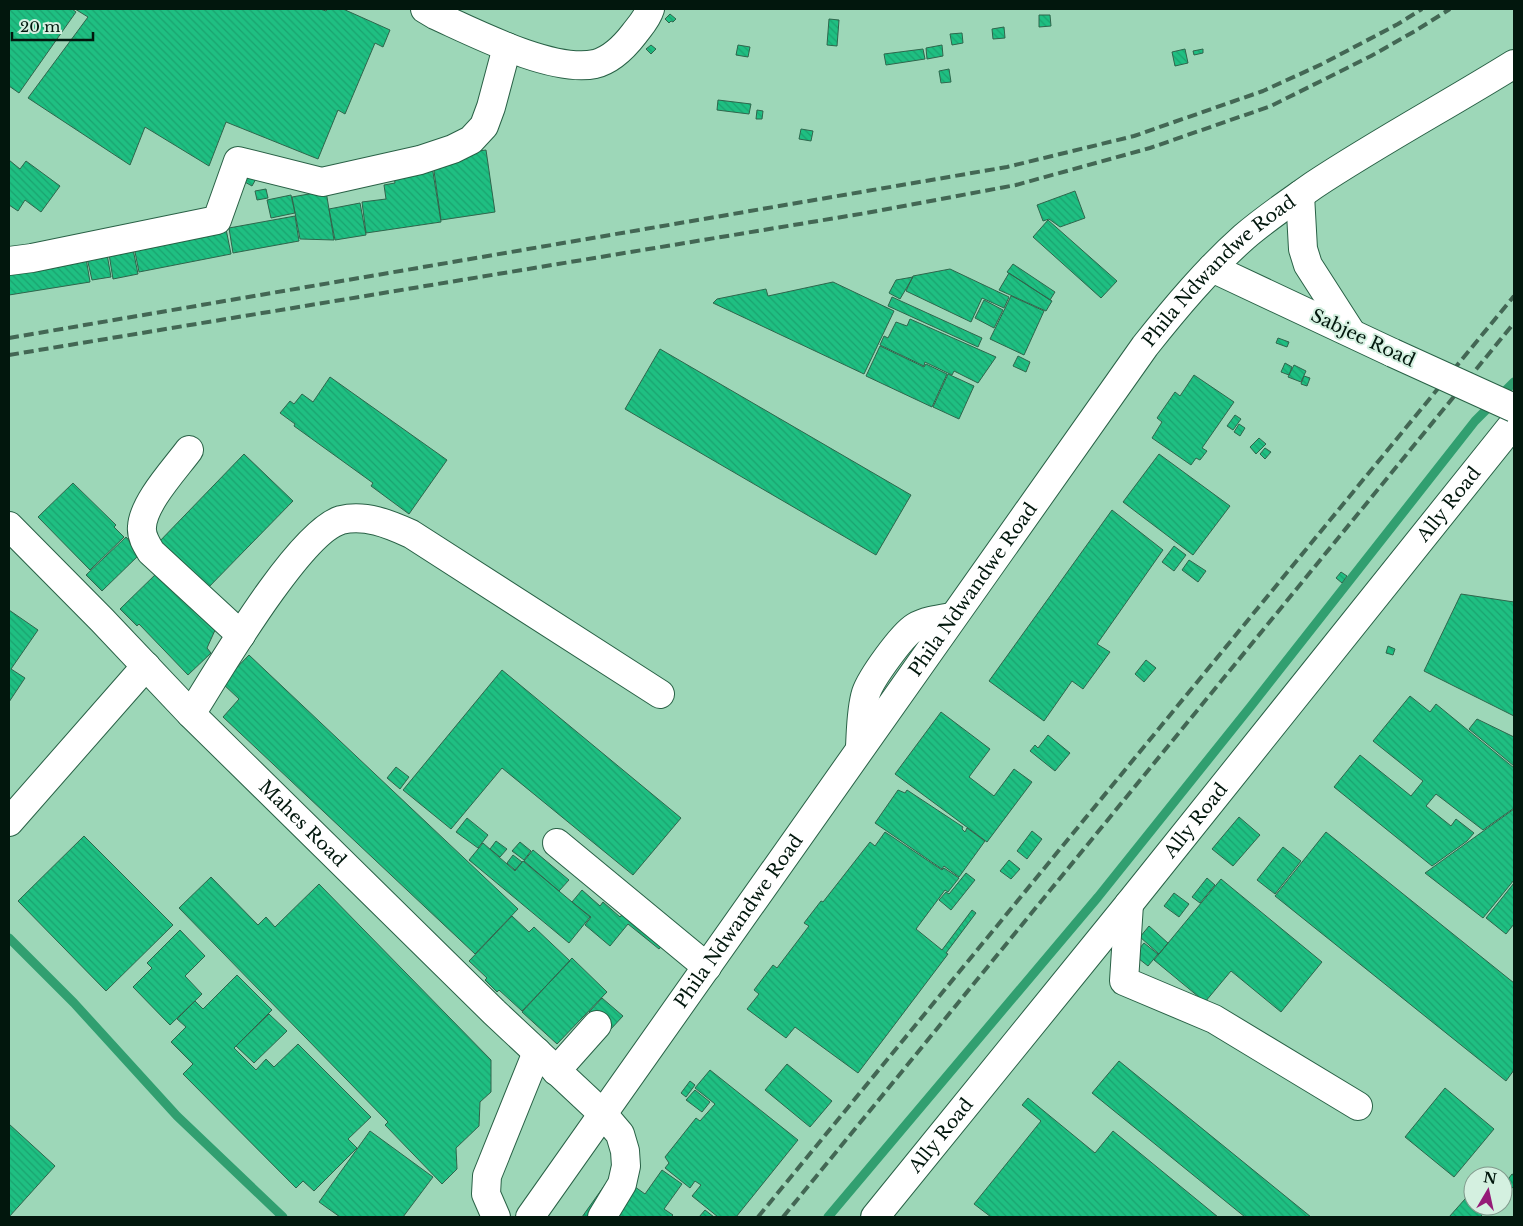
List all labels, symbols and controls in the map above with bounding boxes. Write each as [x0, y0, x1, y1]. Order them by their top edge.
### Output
scale bar [12, 10, 94, 42]
text: 20 m [20, 17, 60, 36]
street label: Phila Ndwandwe Road [1138, 190, 1300, 351]
street label: Sabjee Road [1307, 304, 1419, 372]
street label: Ally Road [1412, 463, 1485, 547]
street label: Phila Ndwandwe Road [904, 499, 1042, 681]
street label: Mahes Road [254, 776, 351, 871]
street label: Ally Road [1159, 779, 1232, 863]
street label: Phila Ndwandwe Road [670, 830, 808, 1012]
street label: Ally Road [904, 1094, 978, 1178]
north arrow [1463, 1166, 1513, 1216]
text: N [1482, 1168, 1498, 1188]

